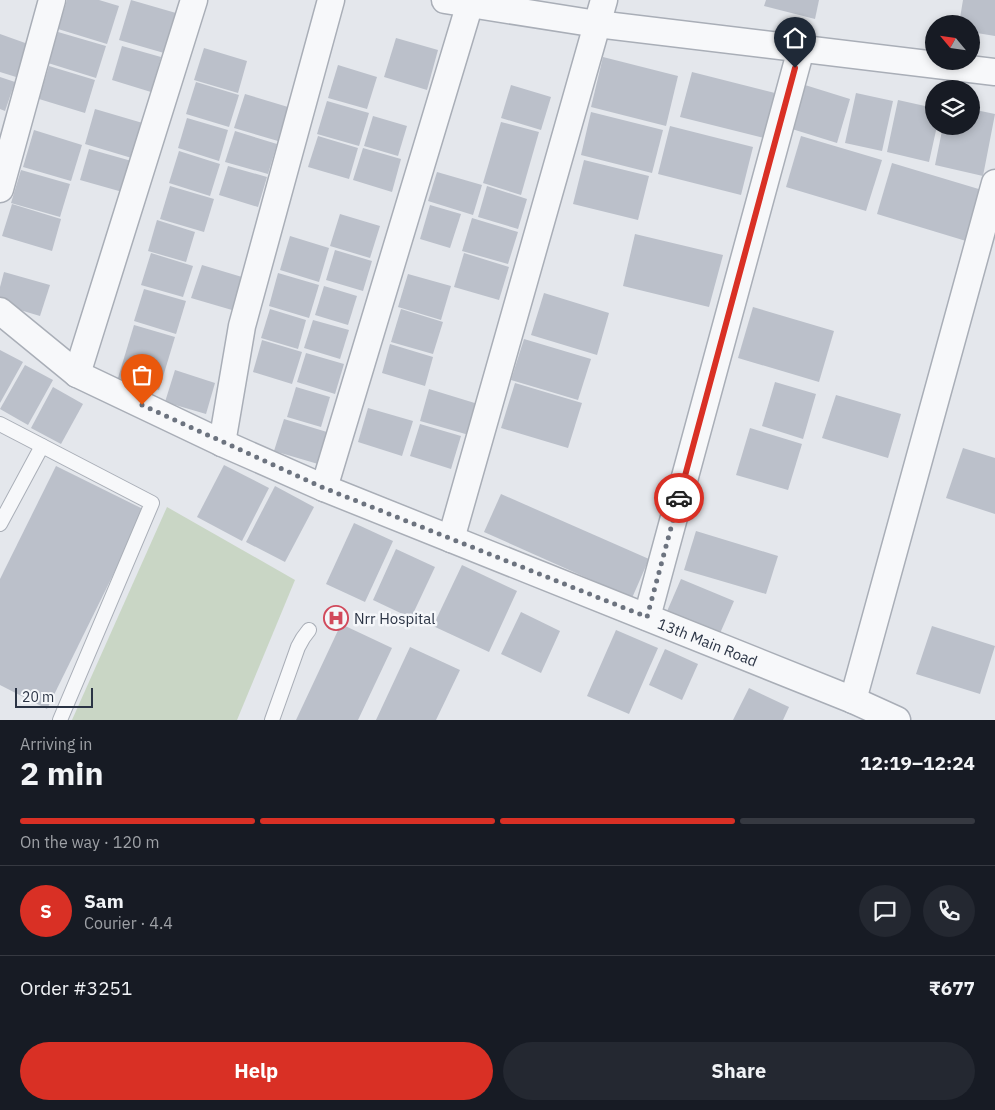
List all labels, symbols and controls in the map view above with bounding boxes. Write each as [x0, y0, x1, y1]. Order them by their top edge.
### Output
north arrow [925, 15, 980, 70]
map controls [925, 15, 980, 135]
pin [774, 17, 816, 68]
icon: home [781, 24, 809, 52]
button: layers [925, 80, 980, 135]
pin [121, 354, 163, 405]
icon: bag [128, 361, 156, 389]
courier [654, 473, 704, 523]
icon: car [665, 484, 693, 512]
hospital icon: Nrr Hospital [323, 605, 349, 631]
place label: Nrr Hospital [354, 609, 435, 628]
street label: 13th Main Road [655, 613, 760, 670]
scale bar [15, 685, 92, 708]
text: 20 m [22, 688, 54, 706]
text: Arriving in [20, 734, 92, 754]
text: 12:19–12:24 [860, 751, 975, 775]
text: 2 min [20, 752, 104, 794]
text: On the way · 120 m [20, 832, 159, 852]
button: chat [859, 885, 911, 937]
button: phone [923, 885, 975, 937]
text: Sam [84, 889, 124, 913]
text: S [40, 899, 52, 923]
text: Courier · 4.4 [84, 913, 173, 933]
text: Order #3251 [20, 976, 132, 1000]
text: ₹677 [929, 976, 975, 1000]
button: Help [20, 1042, 493, 1100]
button: Share [503, 1042, 975, 1100]

